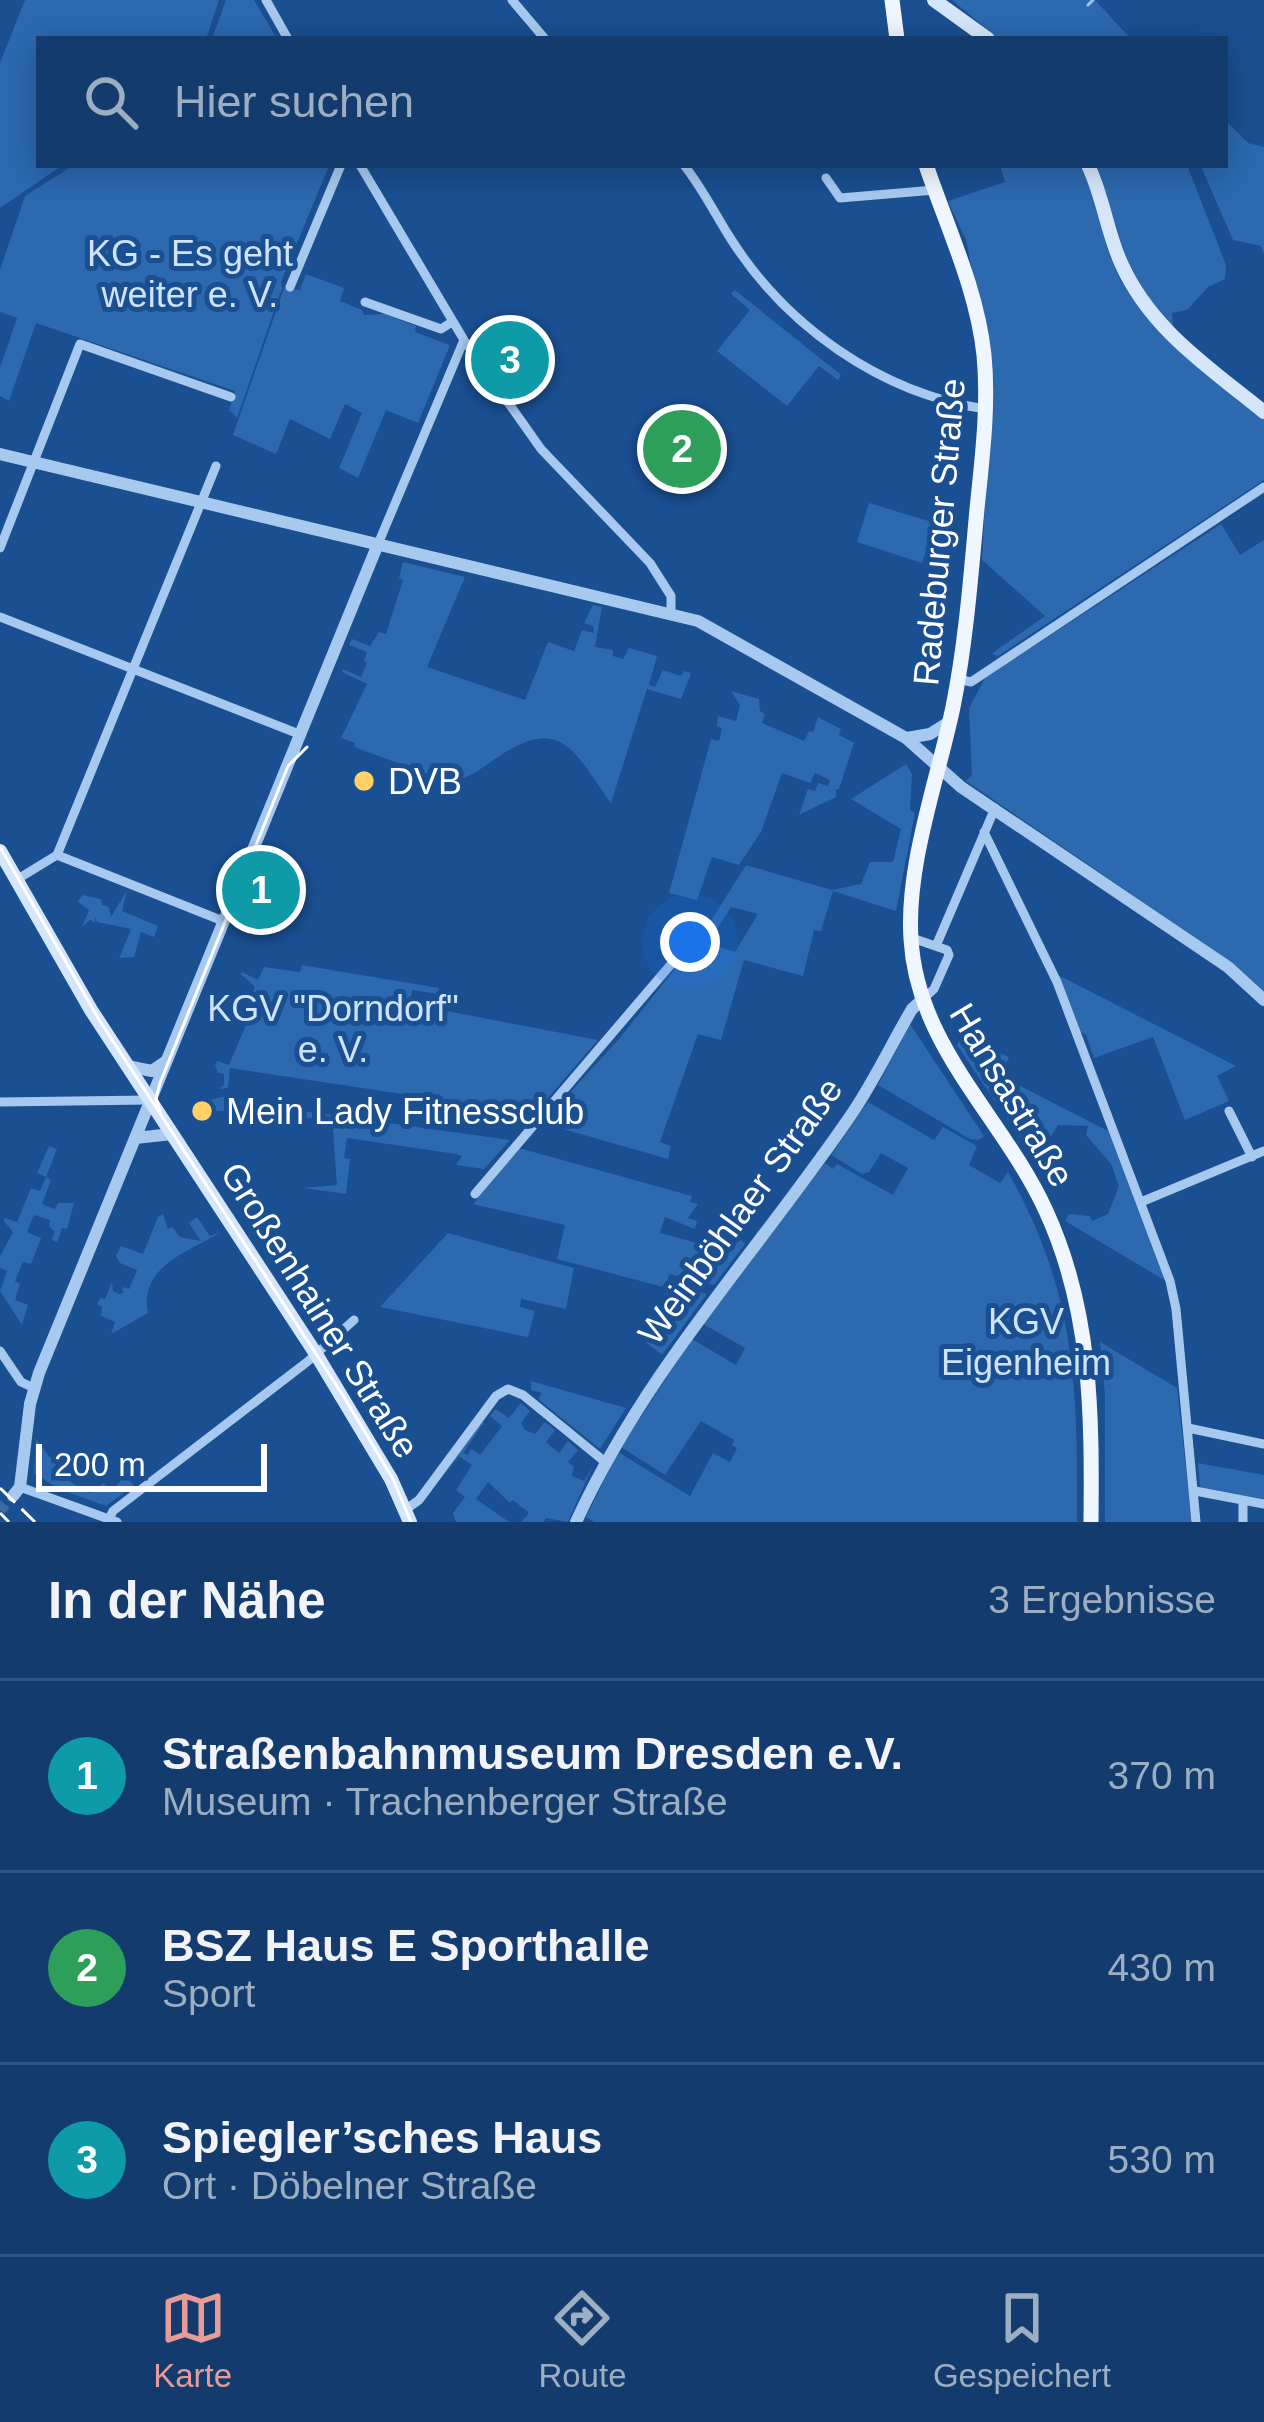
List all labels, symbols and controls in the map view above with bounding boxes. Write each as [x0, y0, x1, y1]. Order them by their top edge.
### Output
search box [36, 36, 1228, 168]
icon: search [78, 69, 144, 135]
text: Hier suchen [174, 76, 414, 127]
park label: KG - Es geht weiter e. V. [87, 233, 293, 315]
pin: 3 [471, 315, 549, 405]
street label: Radeburger Straße [905, 377, 973, 687]
pin: 2 [643, 404, 721, 494]
place label: DVB [388, 761, 462, 802]
marker: DVB [351, 768, 377, 794]
pin: 1 [222, 845, 300, 935]
your location [660, 912, 720, 972]
park label: KGV "Dorndorf" e. V. [207, 988, 459, 1070]
street label: Hansastraße [941, 996, 1083, 1194]
street label: Weinböhlaer Straße [630, 1070, 850, 1352]
place label: Mein Lady Fitnessclub [226, 1091, 584, 1132]
marker: Mein Lady Fitnessclub [189, 1098, 215, 1124]
street label: Großenhainer Straße [212, 1155, 428, 1465]
park label: KGV Eigenheim [941, 1301, 1111, 1383]
scale bar [36, 1438, 267, 1491]
text: 200 m [54, 1446, 146, 1483]
text: In der Nähe [48, 1572, 326, 1629]
text: 3 Ergebnisse [988, 1578, 1216, 1621]
text: Straßenbahnmuseum Dresden e.V. [162, 1728, 903, 1779]
text: 1 [76, 1754, 98, 1797]
text: 370 m [1108, 1754, 1216, 1797]
text: Museum · Trachenberger Straße [162, 1780, 728, 1823]
text: BSZ Haus E Sporthalle [162, 1920, 650, 1971]
text: 2 [76, 1946, 98, 1989]
text: 430 m [1108, 1946, 1216, 1989]
text: Sport [162, 1972, 255, 2015]
text: Spiegler’sches Haus [162, 2112, 602, 2163]
text: 3 [76, 2138, 98, 2181]
text: 530 m [1108, 2138, 1216, 2181]
text: Ort · Döbelner Straße [162, 2164, 537, 2207]
tab: Karte [153, 2285, 232, 2395]
tab: Route [538, 2285, 627, 2395]
tab: Gespeichert [933, 2285, 1111, 2395]

